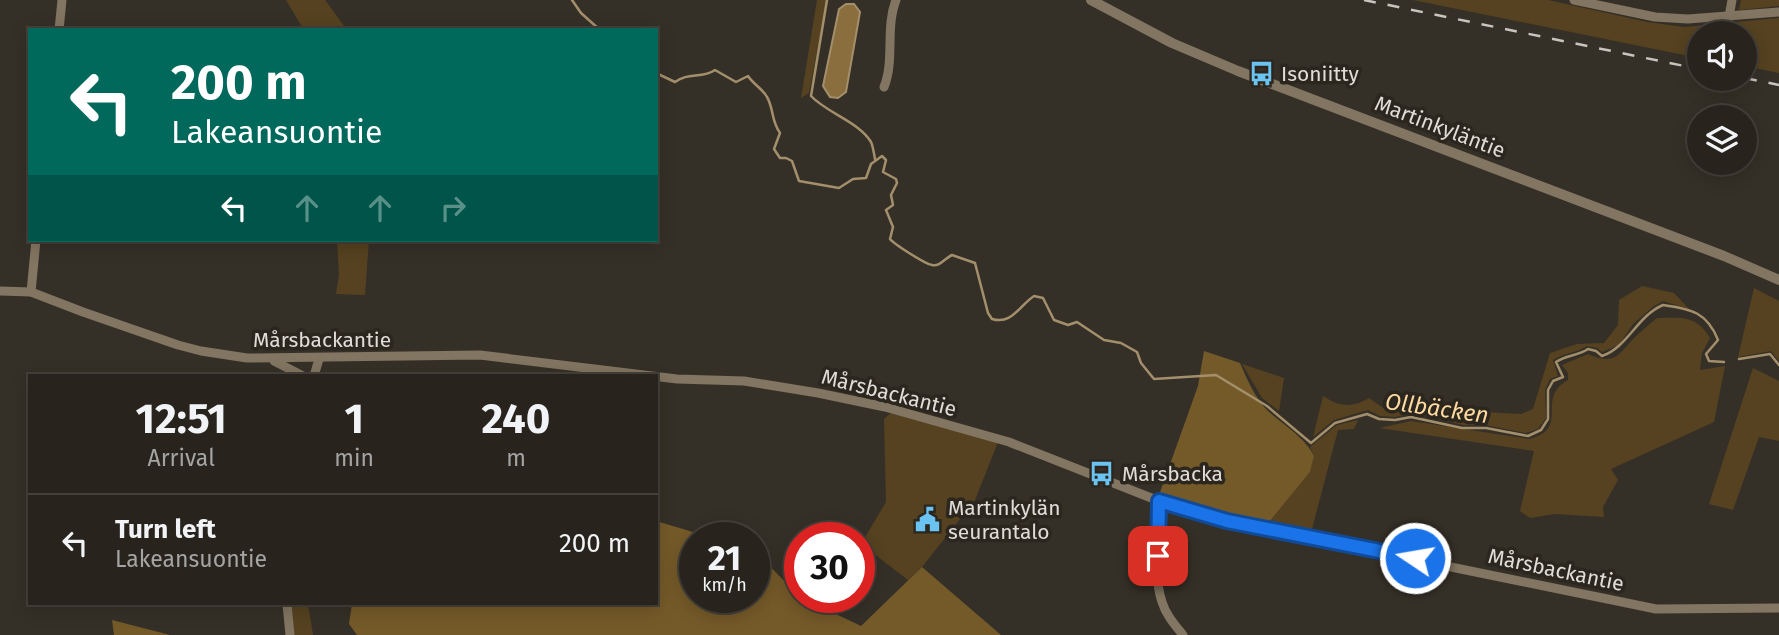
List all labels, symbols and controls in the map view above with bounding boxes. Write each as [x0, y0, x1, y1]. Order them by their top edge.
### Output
map controls [1687, 21, 1757, 175]
button: sound [1687, 21, 1757, 91]
text: 200 m [171, 53, 307, 112]
icon: left [56, 56, 147, 147]
bus stop icon: Isoniitty [1247, 60, 1275, 88]
place label: Isoniitty [1281, 61, 1359, 87]
street label: Martinkyläntie [1371, 90, 1509, 164]
button: layers [1687, 105, 1757, 175]
text: Lakeansuontie [171, 113, 382, 151]
icon: left [215, 189, 253, 227]
icon: ahead [288, 189, 326, 227]
icon: ahead [361, 189, 399, 227]
icon: right [434, 189, 472, 227]
street label: Mårsbackantie [253, 327, 391, 353]
street label: Mårsbackantie [819, 364, 959, 422]
water label: Ollbäcken [1384, 387, 1490, 429]
text: 12:51 [136, 394, 227, 444]
text: 1 [344, 394, 364, 444]
text: 240 [482, 394, 550, 444]
text: Arrival [147, 444, 215, 472]
text: min [334, 444, 374, 472]
text: m [506, 444, 526, 472]
bus stop icon: Mårsbacka [1088, 460, 1116, 488]
place label: Mårsbacka [1122, 461, 1223, 487]
place label: Martinkylän seurantalo [948, 495, 1061, 545]
public building icon: Martinkylän seurantalo [914, 506, 942, 534]
text: Turn left [115, 514, 216, 545]
position arrow [1378, 521, 1452, 595]
speed limit sign: 30 [784, 522, 875, 613]
icon: left [56, 524, 94, 562]
pin [1128, 526, 1188, 586]
text: 200 m [559, 528, 630, 559]
text: 21 [708, 537, 741, 579]
icon: arrive [1139, 537, 1177, 575]
street label: Mårsbackantie [1486, 543, 1626, 597]
text: Lakeansuontie [115, 545, 267, 573]
text: km/h [702, 574, 747, 596]

